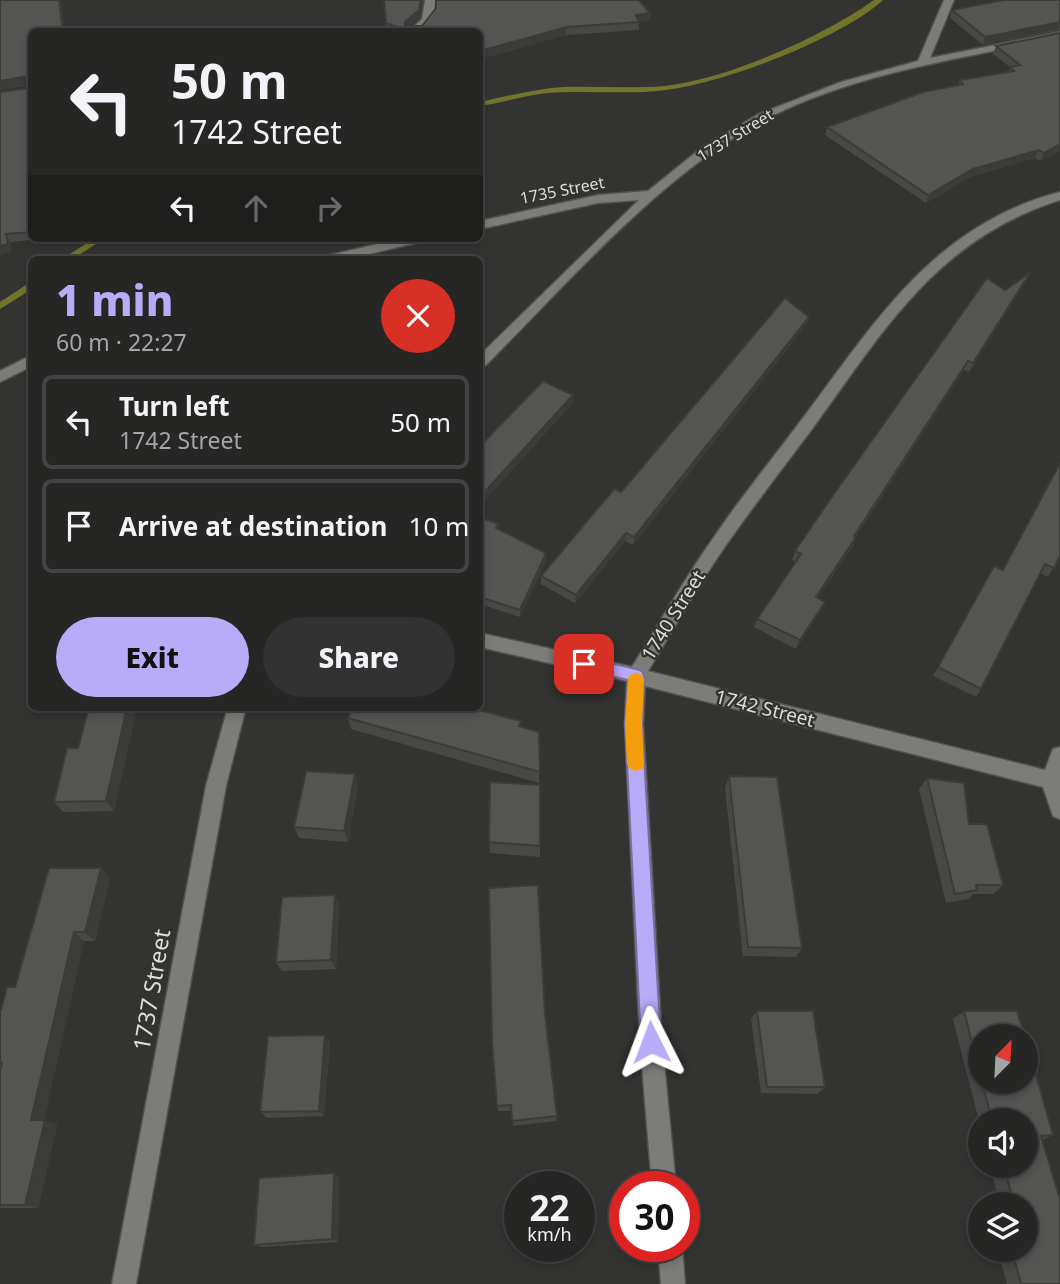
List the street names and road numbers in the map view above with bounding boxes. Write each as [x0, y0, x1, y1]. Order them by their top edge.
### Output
street label: 1737 Street [693, 103, 777, 166]
street label: 1735 Street [518, 171, 606, 209]
street label: 1740 Street [635, 565, 711, 665]
street label: 1742 Street [713, 683, 818, 733]
street label: 1737 Street [125, 927, 177, 1053]

